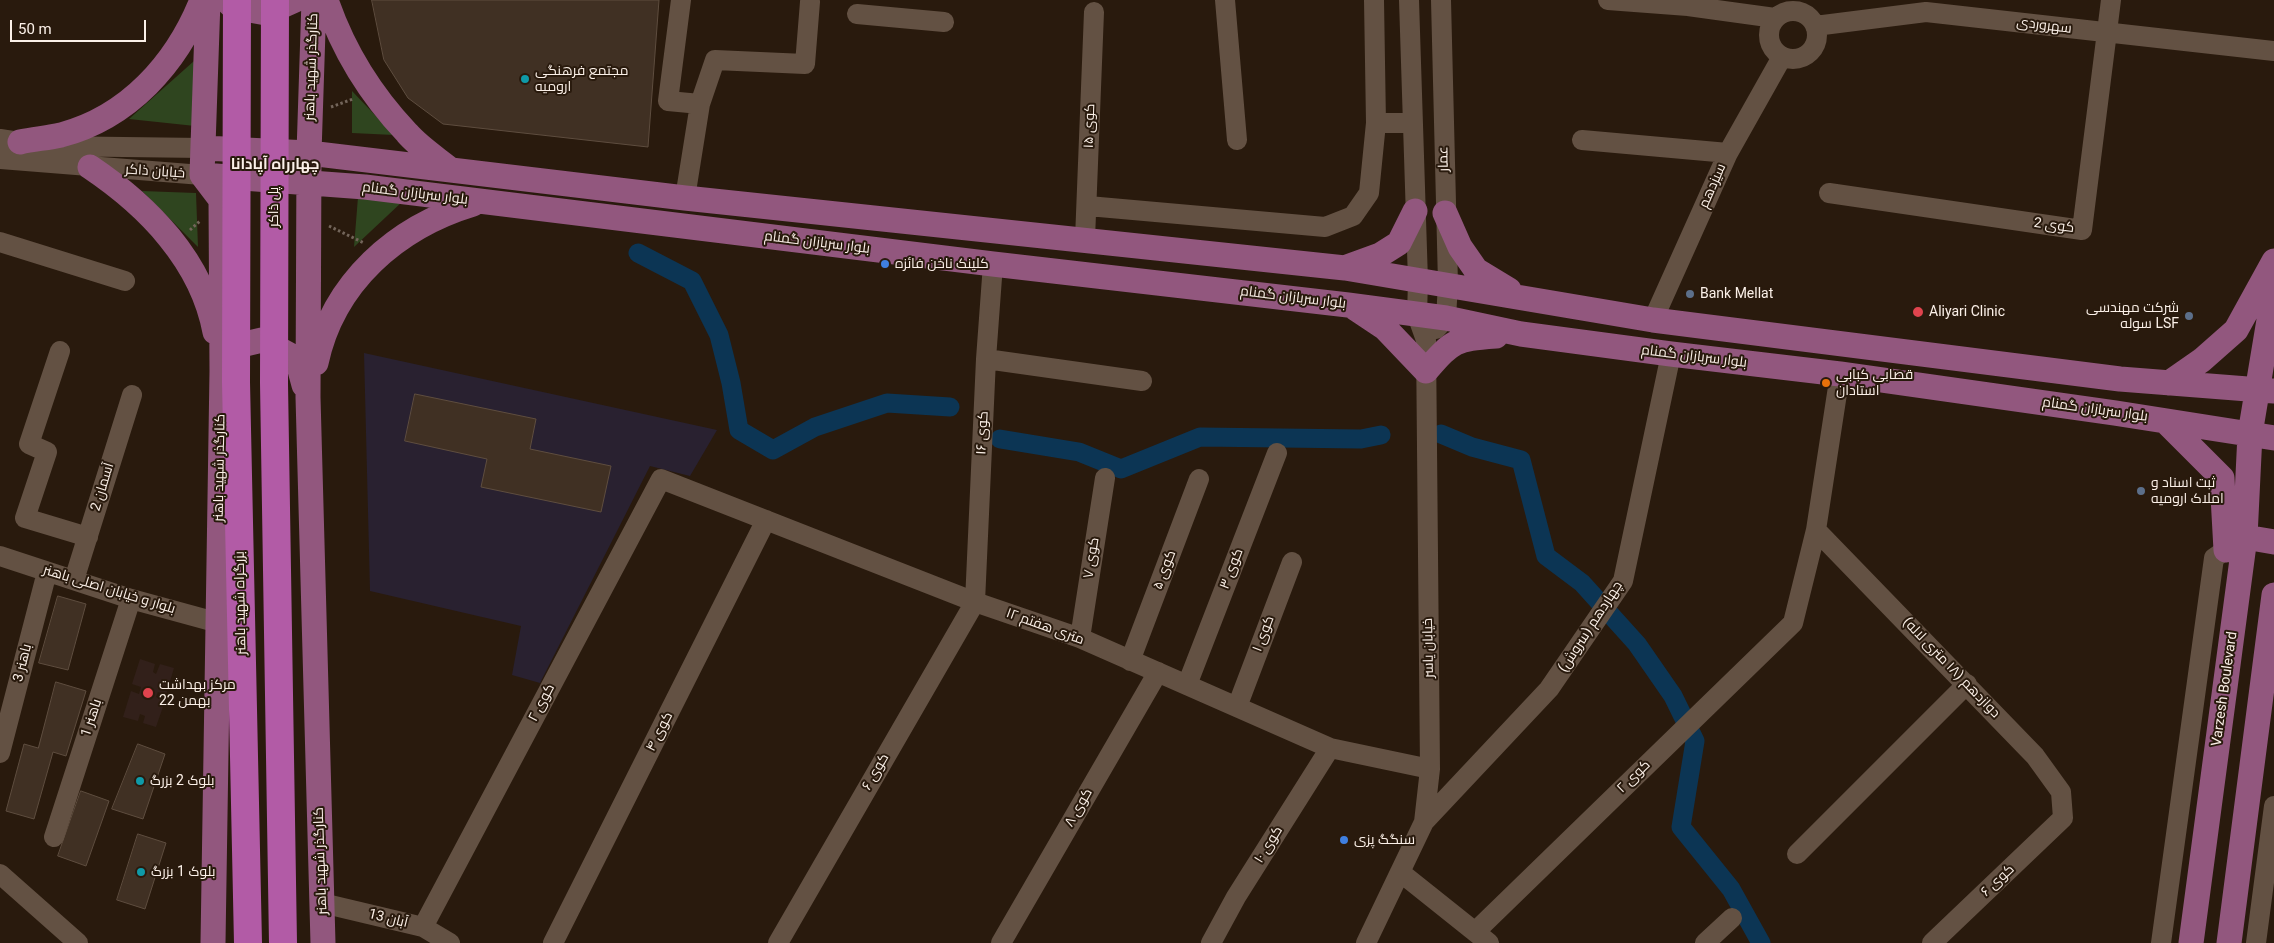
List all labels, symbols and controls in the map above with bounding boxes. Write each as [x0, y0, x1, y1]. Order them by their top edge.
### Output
scale bar [12, 10, 149, 42]
street label: کنارگذر شهید باهنر [302, 13, 322, 121]
street label: سهروردی [2015, 14, 2073, 38]
text: 50 m [18, 20, 52, 38]
place label: مجتمع فرهنگی ارومیه [535, 63, 629, 95]
marker: مجتمع فرهنگی ارومیه [519, 73, 531, 85]
street label: کوی ۱۵ [1081, 103, 1099, 149]
street label: عمار [1435, 146, 1453, 172]
district label: چهارراه آپادانا [231, 156, 319, 174]
street label: سیزدهم [1696, 161, 1730, 211]
street label: خیابان ذاکر [124, 162, 186, 182]
street label: بلوار سربازان گمنام [361, 179, 469, 209]
street label: پل ذاکر [266, 187, 282, 227]
street label: کوی 2 [2033, 215, 2075, 237]
street label: بلوار سربازان گمنام [763, 228, 871, 258]
place label: کلینک ناخن فائزه [895, 256, 989, 272]
marker: کلینک ناخن فائزه [879, 258, 891, 270]
street label: بلوار سربازان گمنام [1239, 283, 1347, 313]
place label: Bank Mellat [1700, 286, 1773, 302]
marker: Bank Mellat [1684, 288, 1696, 300]
place label: شرکت مهندسی سوله LSF [2086, 300, 2179, 332]
place label: Aliyari Clinic [1929, 304, 2005, 320]
marker: Aliyari Clinic [1911, 305, 1925, 319]
marker: شرکت مهندسی سوله LSF [2183, 310, 2195, 322]
street label: بلوار سربازان گمنام [1640, 342, 1748, 372]
place label: قصابی کبابی استادان [1836, 367, 1913, 400]
marker: قصابی کبابی استادان [1820, 377, 1832, 389]
street label: بلوار سربازان گمنام [2041, 394, 2149, 426]
street label: کوی ۱۶ [973, 411, 993, 455]
street label: کنارگذر شهید باهنر [211, 414, 229, 522]
street label: آسمان 2 [88, 461, 118, 513]
place label: ثبت اسناد و املاک ارومیه [2151, 475, 2224, 508]
marker: ثبت اسناد و املاک ارومیه [2135, 485, 2147, 497]
street label: کوی ۷ [1080, 536, 1104, 580]
street label: کوی ۳ [1217, 546, 1247, 592]
street label: کوی ۵ [1150, 548, 1180, 592]
street label: بزرگراه شهید باهنر [232, 551, 250, 655]
street label: بلوار و خیابان اصلی باهنر [41, 562, 177, 618]
street label: چهاردهم (سروش) [1555, 578, 1627, 676]
street label: ۱۲ متری هفتم [1004, 605, 1086, 649]
street label: کوی ۱ [1249, 614, 1279, 654]
street label: دوازدهم (۱۸ متری لاله) [1899, 614, 2003, 722]
street label: خیابان یاسر [1420, 618, 1438, 678]
street label: Varzesh Boulevard [2209, 631, 2241, 747]
street label: باهنر 3 [10, 642, 36, 684]
place label: مرکز بهداشت 22 بهمن [159, 677, 236, 710]
street label: کوی ۲ [525, 681, 559, 725]
marker: مرکز بهداشت 22 بهمن [141, 686, 155, 700]
street label: باهنر 1 [78, 697, 106, 739]
street label: کوی ۴ [643, 709, 677, 755]
street label: کوی ۶ [859, 751, 893, 793]
street label: کوی ۲ [1614, 757, 1654, 797]
place label: بلوک 2 بزرگ [150, 773, 215, 789]
marker: بلوک 2 بزرگ [134, 775, 146, 787]
street label: کوی ۸ [1061, 786, 1097, 830]
street label: کنارگذر شهید باهنر [311, 807, 331, 915]
street label: کوی ۱۰ [1251, 823, 1287, 867]
place label: سنگگ پزی [1354, 832, 1415, 848]
marker: سنگگ پزی [1338, 834, 1350, 846]
street label: کوی ۶ [1978, 861, 2018, 901]
place label: بلوک 1 بزرگ [151, 864, 216, 880]
marker: بلوک 1 بزرگ [135, 866, 147, 878]
street label: 13 آبان [366, 906, 410, 932]

